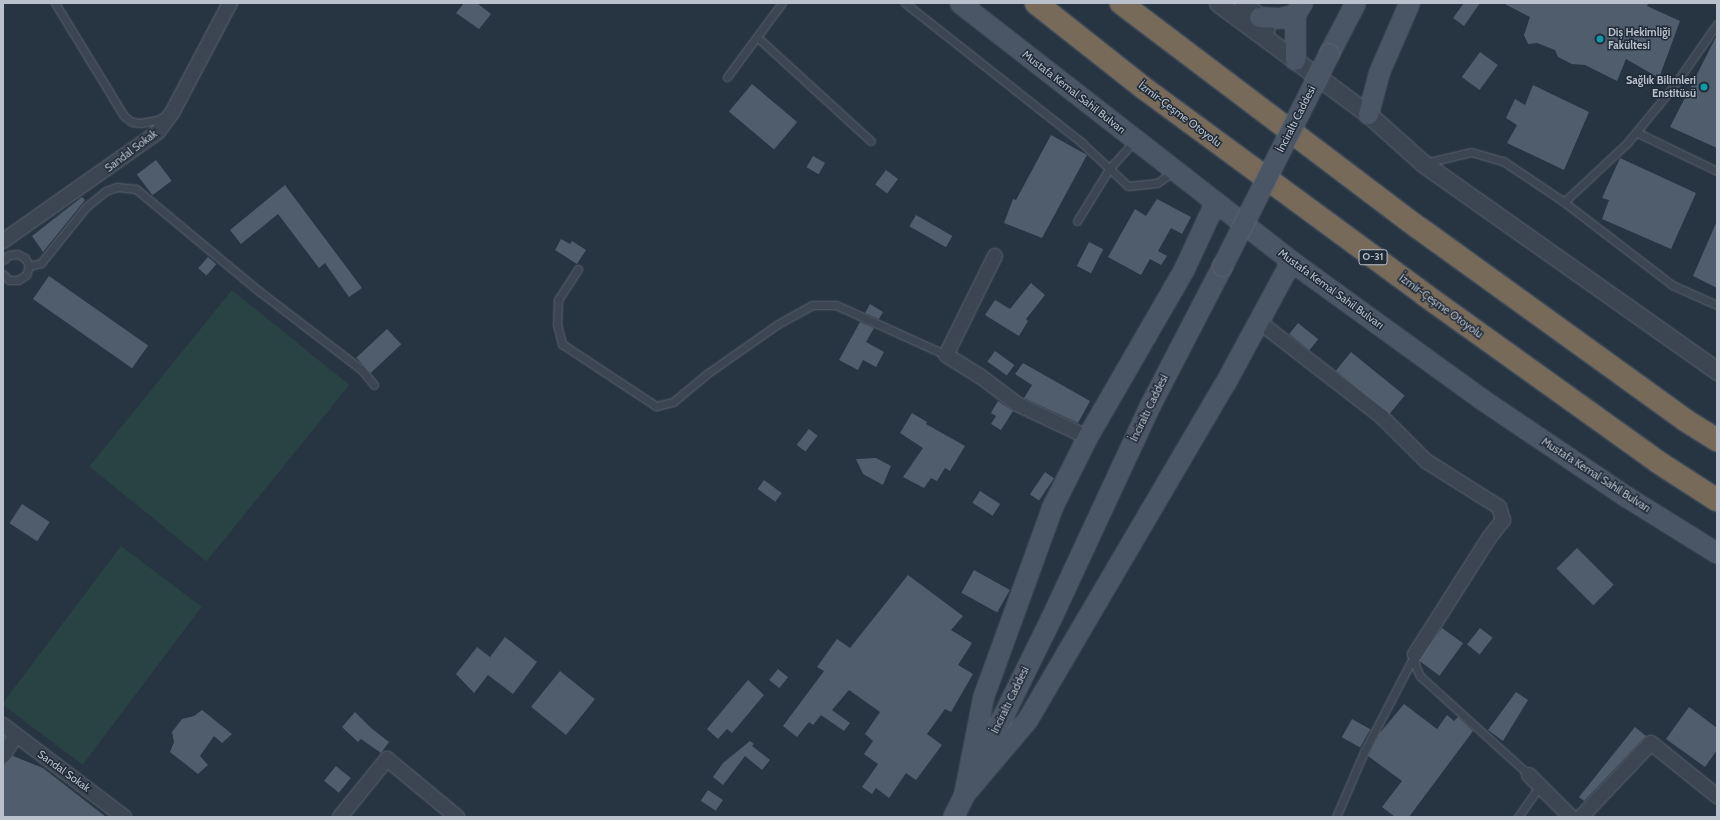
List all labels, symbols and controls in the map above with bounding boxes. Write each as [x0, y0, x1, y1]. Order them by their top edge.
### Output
place label: Diş Hekimliği Fakültesi [1608, 26, 1670, 52]
marker: Diş Hekimliği Fakültesi [1595, 34, 1605, 44]
street label: Mustafa Kemal Sahil Bulvarı [1020, 48, 1128, 136]
place label: Sağlık Bilimleri Enstitüsü [1626, 74, 1696, 100]
street label: İzmir-Çeşme Otoyolu [1136, 79, 1224, 149]
marker: Sağlık Bilimleri Enstitüsü [1699, 82, 1709, 92]
street label: İnciraltı Caddesi [1274, 84, 1318, 154]
street label: Sandal Sokak [102, 127, 160, 175]
street label: Mustafa Kemal Sahil Bulvarı [1276, 246, 1386, 332]
road number: O-31 [1358, 249, 1388, 265]
street label: İzmir-Çeşme Otoyolu [1397, 271, 1485, 341]
street label: İnciraltı Caddesi [1127, 372, 1171, 444]
street label: Mustafa Kemal Sahil Bulvarı [1539, 435, 1653, 515]
street label: İnciraltı Caddesi [988, 664, 1032, 736]
street label: Sandal Sokak [35, 747, 93, 795]

